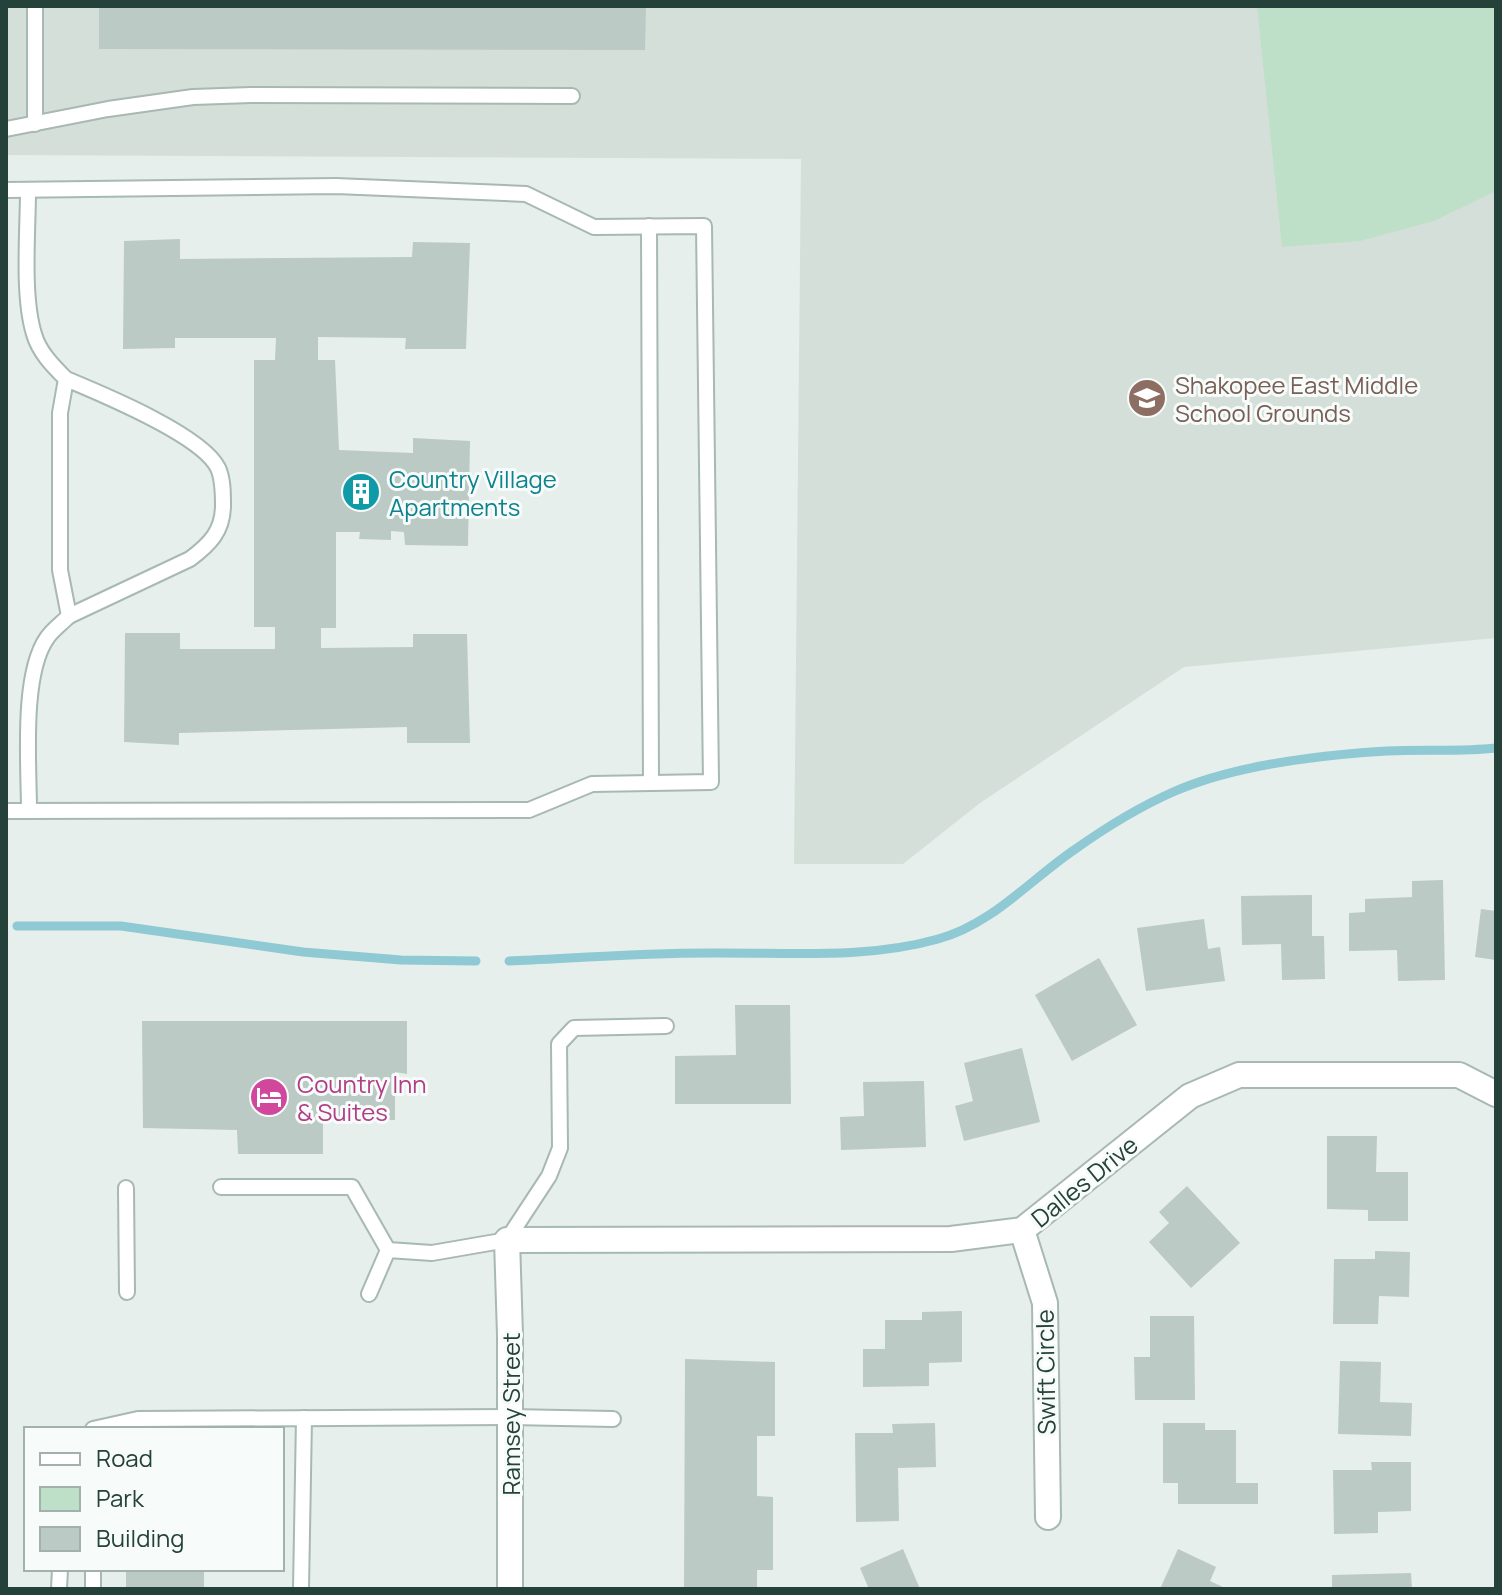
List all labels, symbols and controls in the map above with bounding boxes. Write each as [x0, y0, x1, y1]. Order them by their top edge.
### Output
place label: Shakopee East Middle School Grounds [1175, 368, 1418, 429]
school or university icon: Shakopee East Middle School Grounds [1126, 377, 1168, 419]
place label: Country Village Apartments [389, 462, 557, 523]
building icon: Country Village Apartments [340, 471, 382, 513]
place label: Country Inn & Suites [297, 1067, 427, 1128]
hotel icon: Country Inn & Suites [248, 1076, 290, 1118]
street label: Dalles Drive [1024, 1128, 1144, 1234]
street label: Swift Circle [1027, 1309, 1063, 1435]
street label: Ramsey Street [494, 1332, 527, 1496]
legend [24, 1427, 284, 1571]
text: Road [96, 1441, 153, 1474]
text: Park [96, 1481, 145, 1514]
text: Building [96, 1521, 184, 1554]

